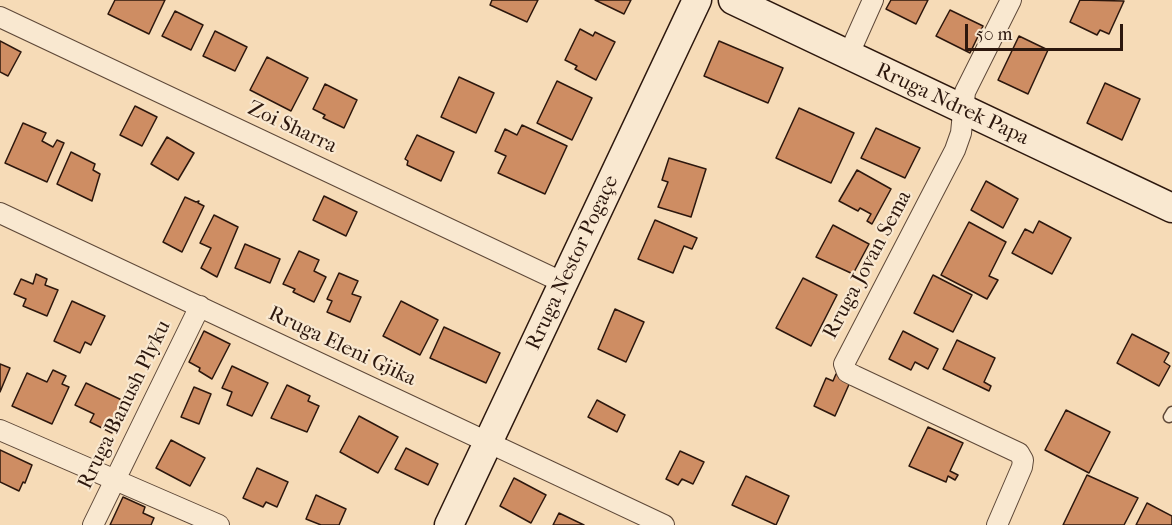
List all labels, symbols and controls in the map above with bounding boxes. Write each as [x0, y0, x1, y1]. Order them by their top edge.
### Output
scale bar [968, 12, 1126, 50]
text: 50 m [976, 24, 1012, 45]
street label: Rruga Ndrek Papa [871, 58, 1033, 152]
street label: Zoi Sharra [243, 96, 341, 160]
street label: Rruga Nestor Pogaçe [521, 172, 625, 354]
street label: Rruga Jovan Sema [818, 187, 918, 343]
street label: Rruga Eleni Gjika [264, 302, 420, 392]
street label: Rruga Banush Plyku [73, 317, 177, 493]

